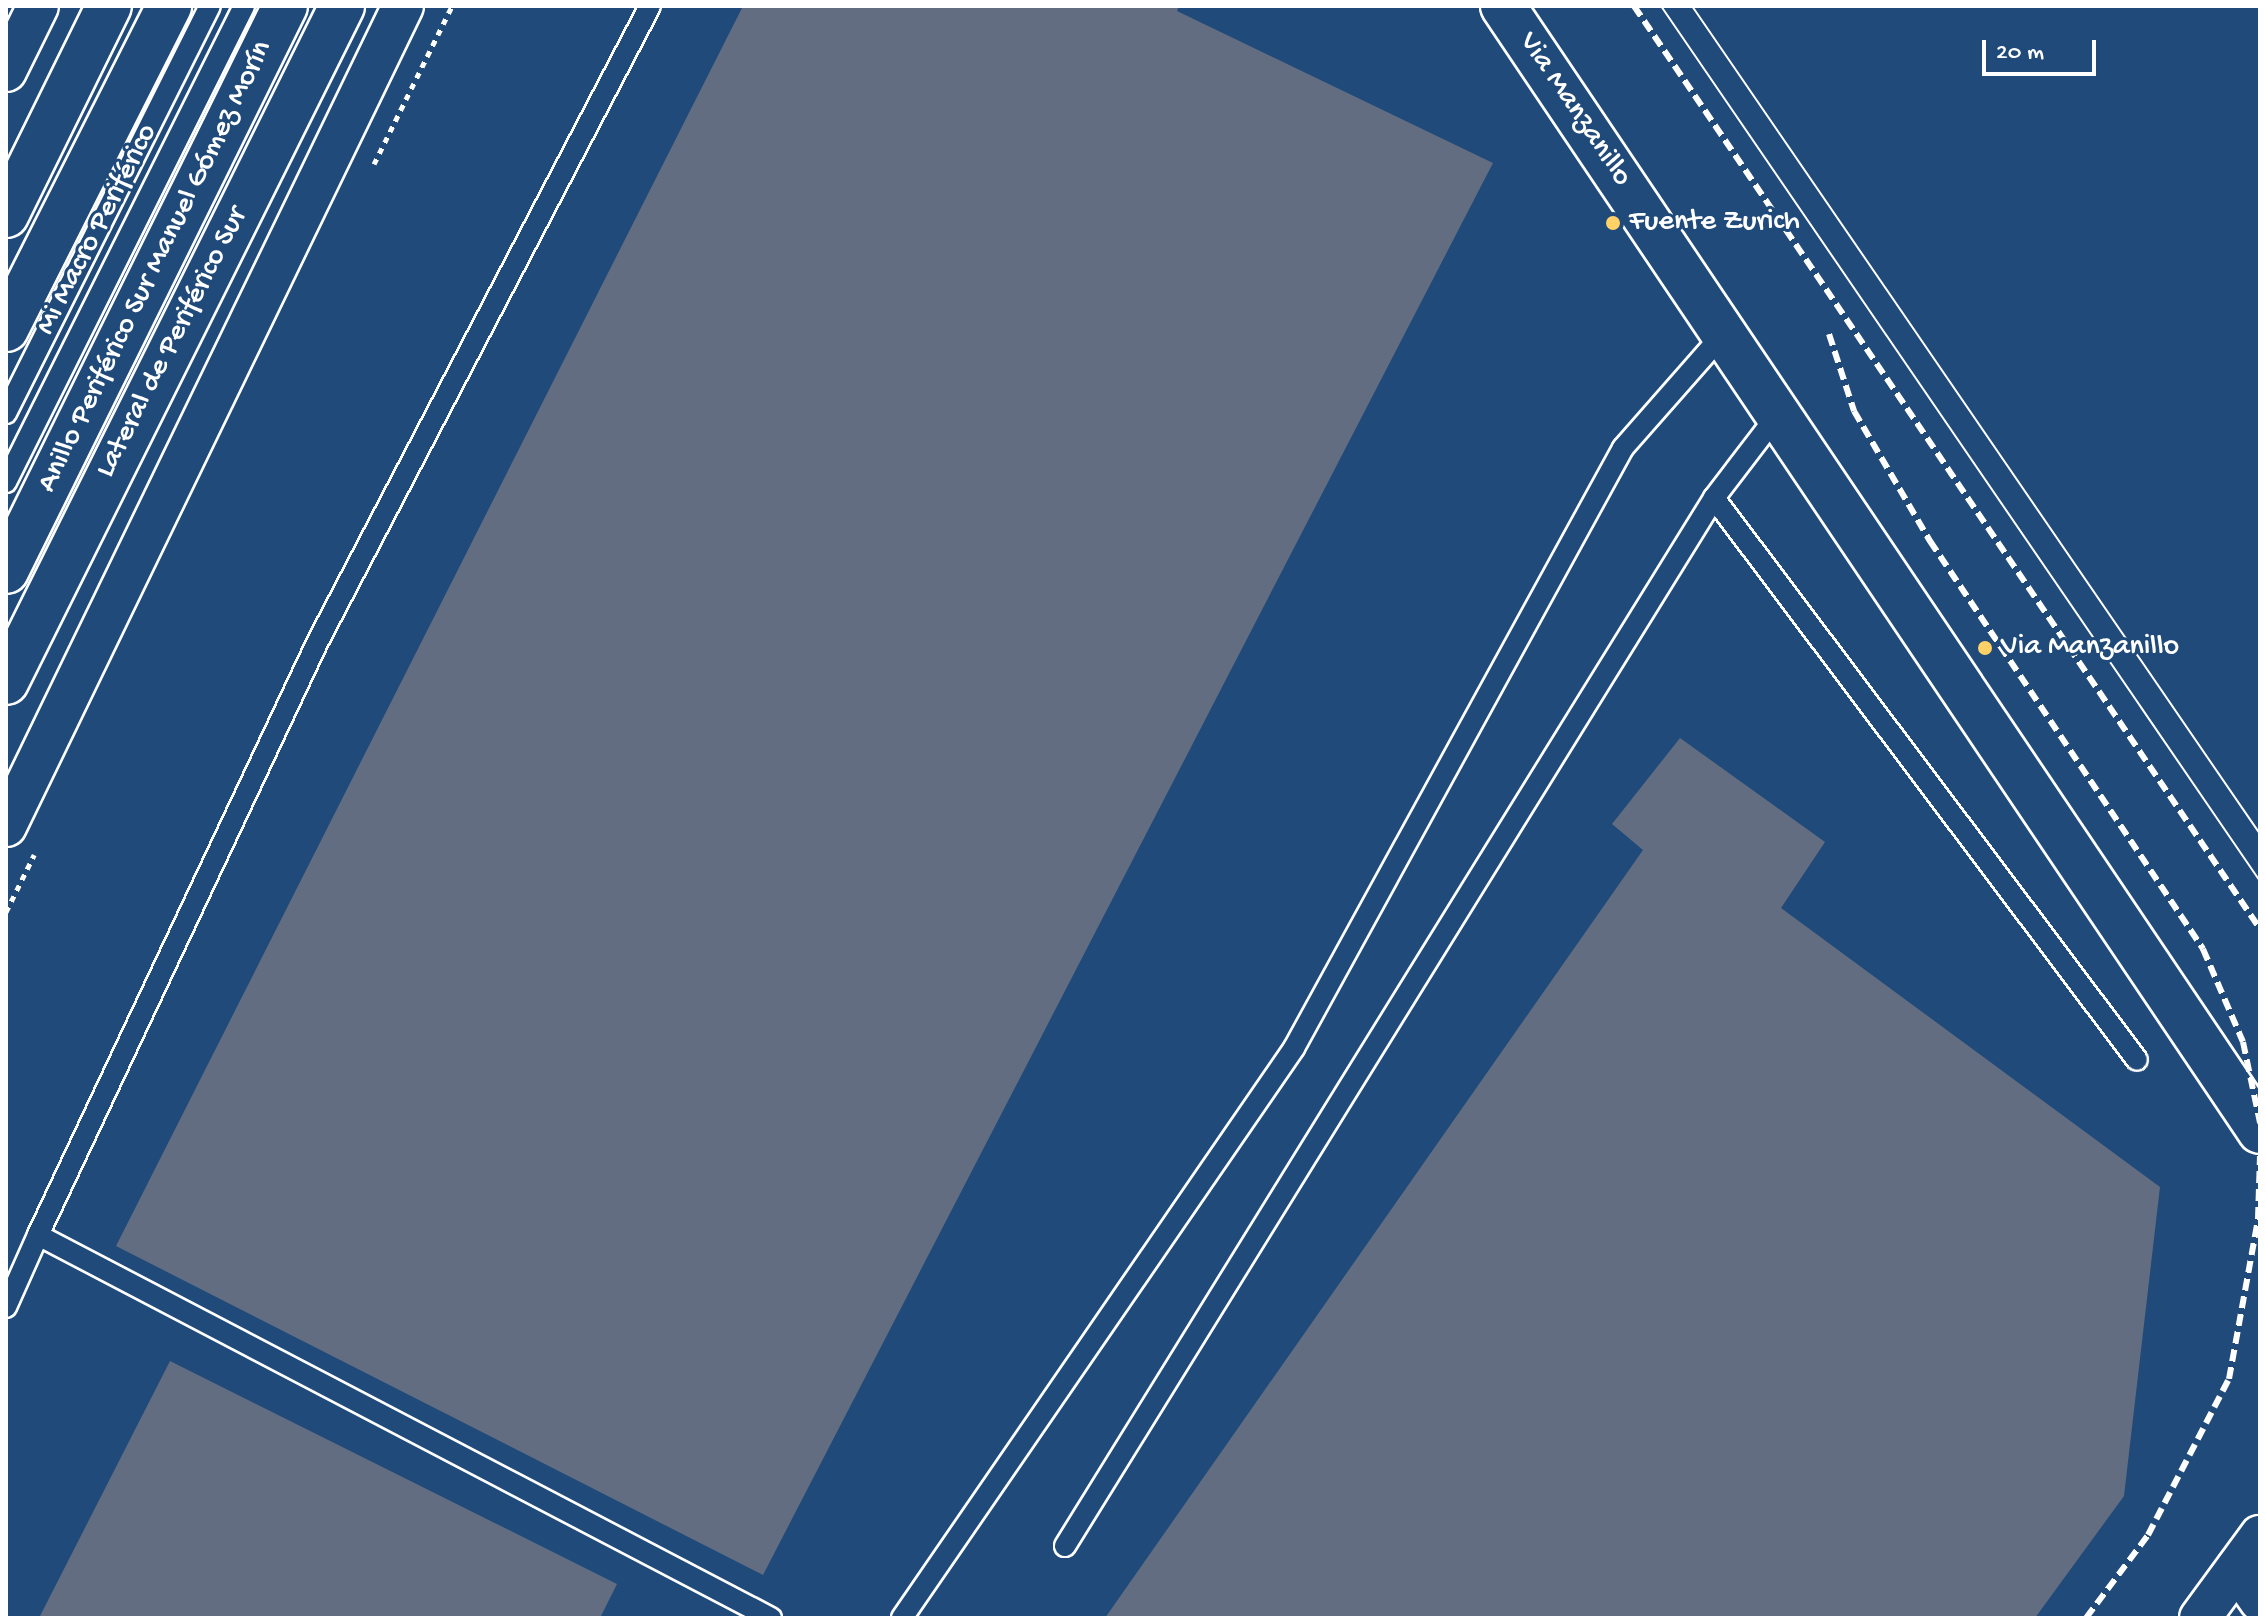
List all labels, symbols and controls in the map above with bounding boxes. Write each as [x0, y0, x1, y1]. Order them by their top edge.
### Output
scale bar [1986, 24, 2100, 74]
street label: Via Manzanillo [1509, 26, 1639, 194]
street label: Anillo Periférico Sur Manuel Gómez Morín [31, 35, 281, 499]
text: 20 m [1996, 39, 2044, 68]
street label: Mi Macro Periférico [29, 118, 167, 342]
street label: Lateral de Periférico Sur [89, 202, 257, 484]
place label: Fuente Zurich [1629, 205, 1800, 241]
marker: Fuente Zurich [1604, 214, 1622, 232]
place label: Via Manzanillo [2001, 630, 2179, 666]
marker: Via Manzanillo [1976, 639, 1994, 657]

